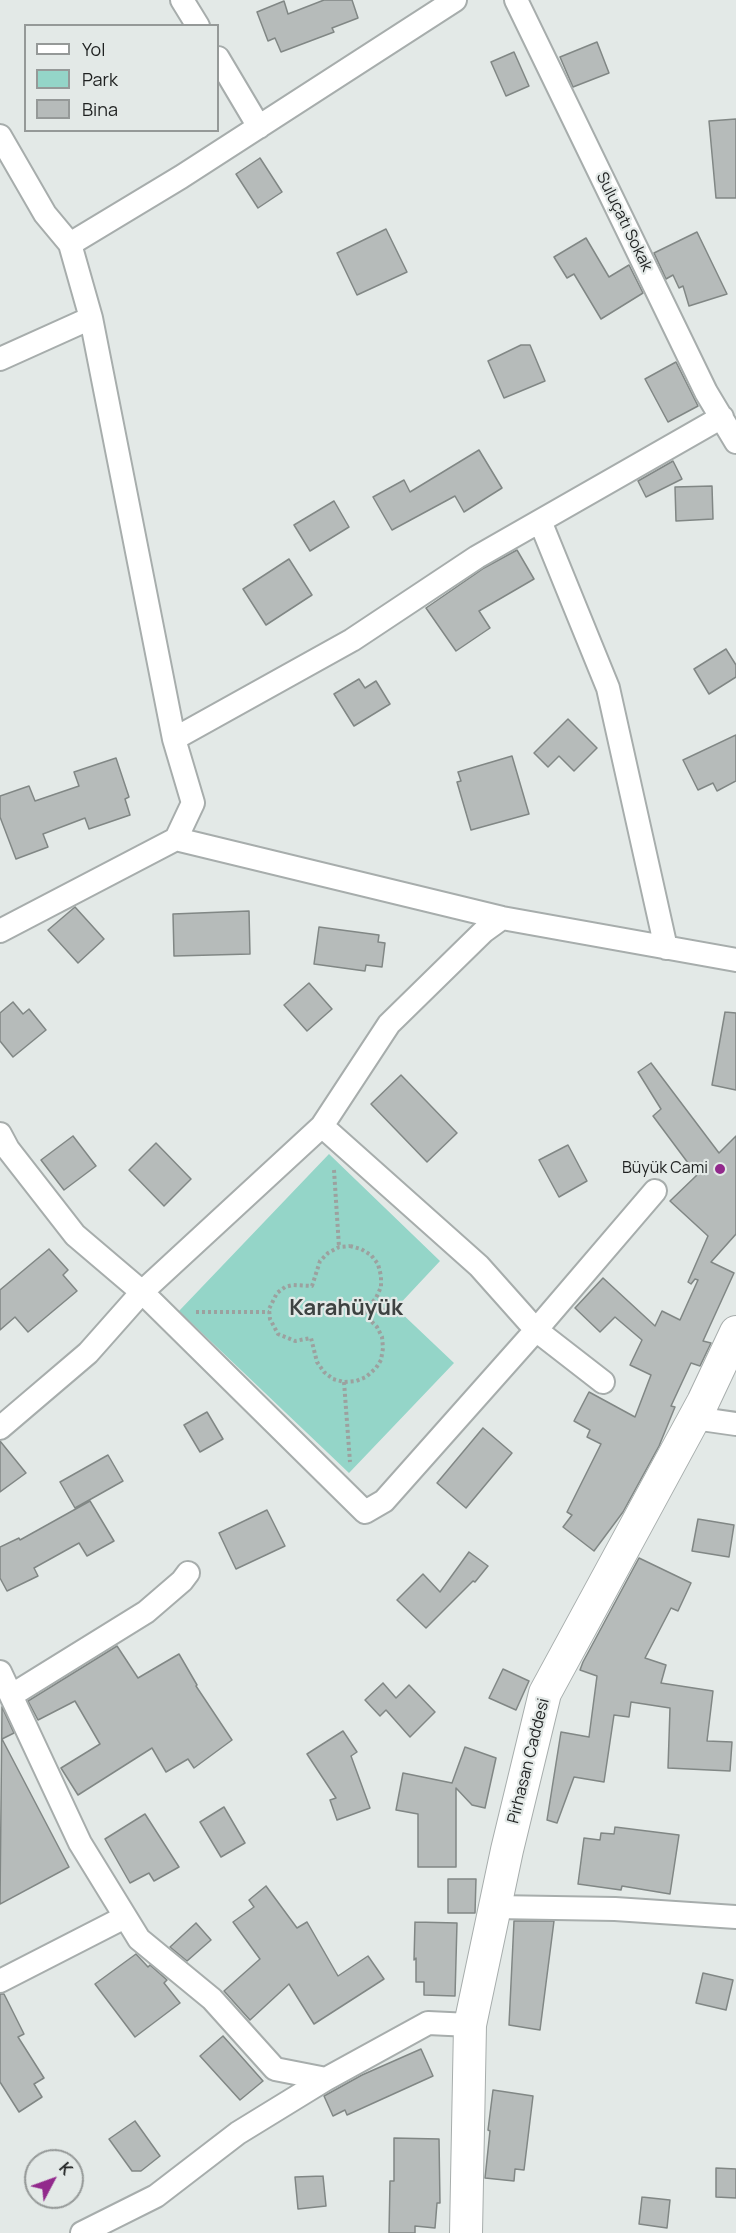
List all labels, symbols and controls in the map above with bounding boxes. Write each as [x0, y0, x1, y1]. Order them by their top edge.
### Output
legend [24, 24, 219, 132]
text: Yol [82, 37, 105, 61]
text: Park [82, 67, 118, 91]
text: Bina [82, 97, 118, 121]
street label: Suluçatı Sokak [592, 169, 656, 275]
place label: Büyük Cami [622, 1159, 708, 1179]
marker: Büyük Cami [713, 1162, 727, 1176]
district label: Karahüyük [289, 1296, 403, 1322]
street label: Pirhasan Caddesi [504, 1696, 554, 1826]
north arrow [24, 2149, 84, 2209]
text: K [54, 2157, 78, 2180]

